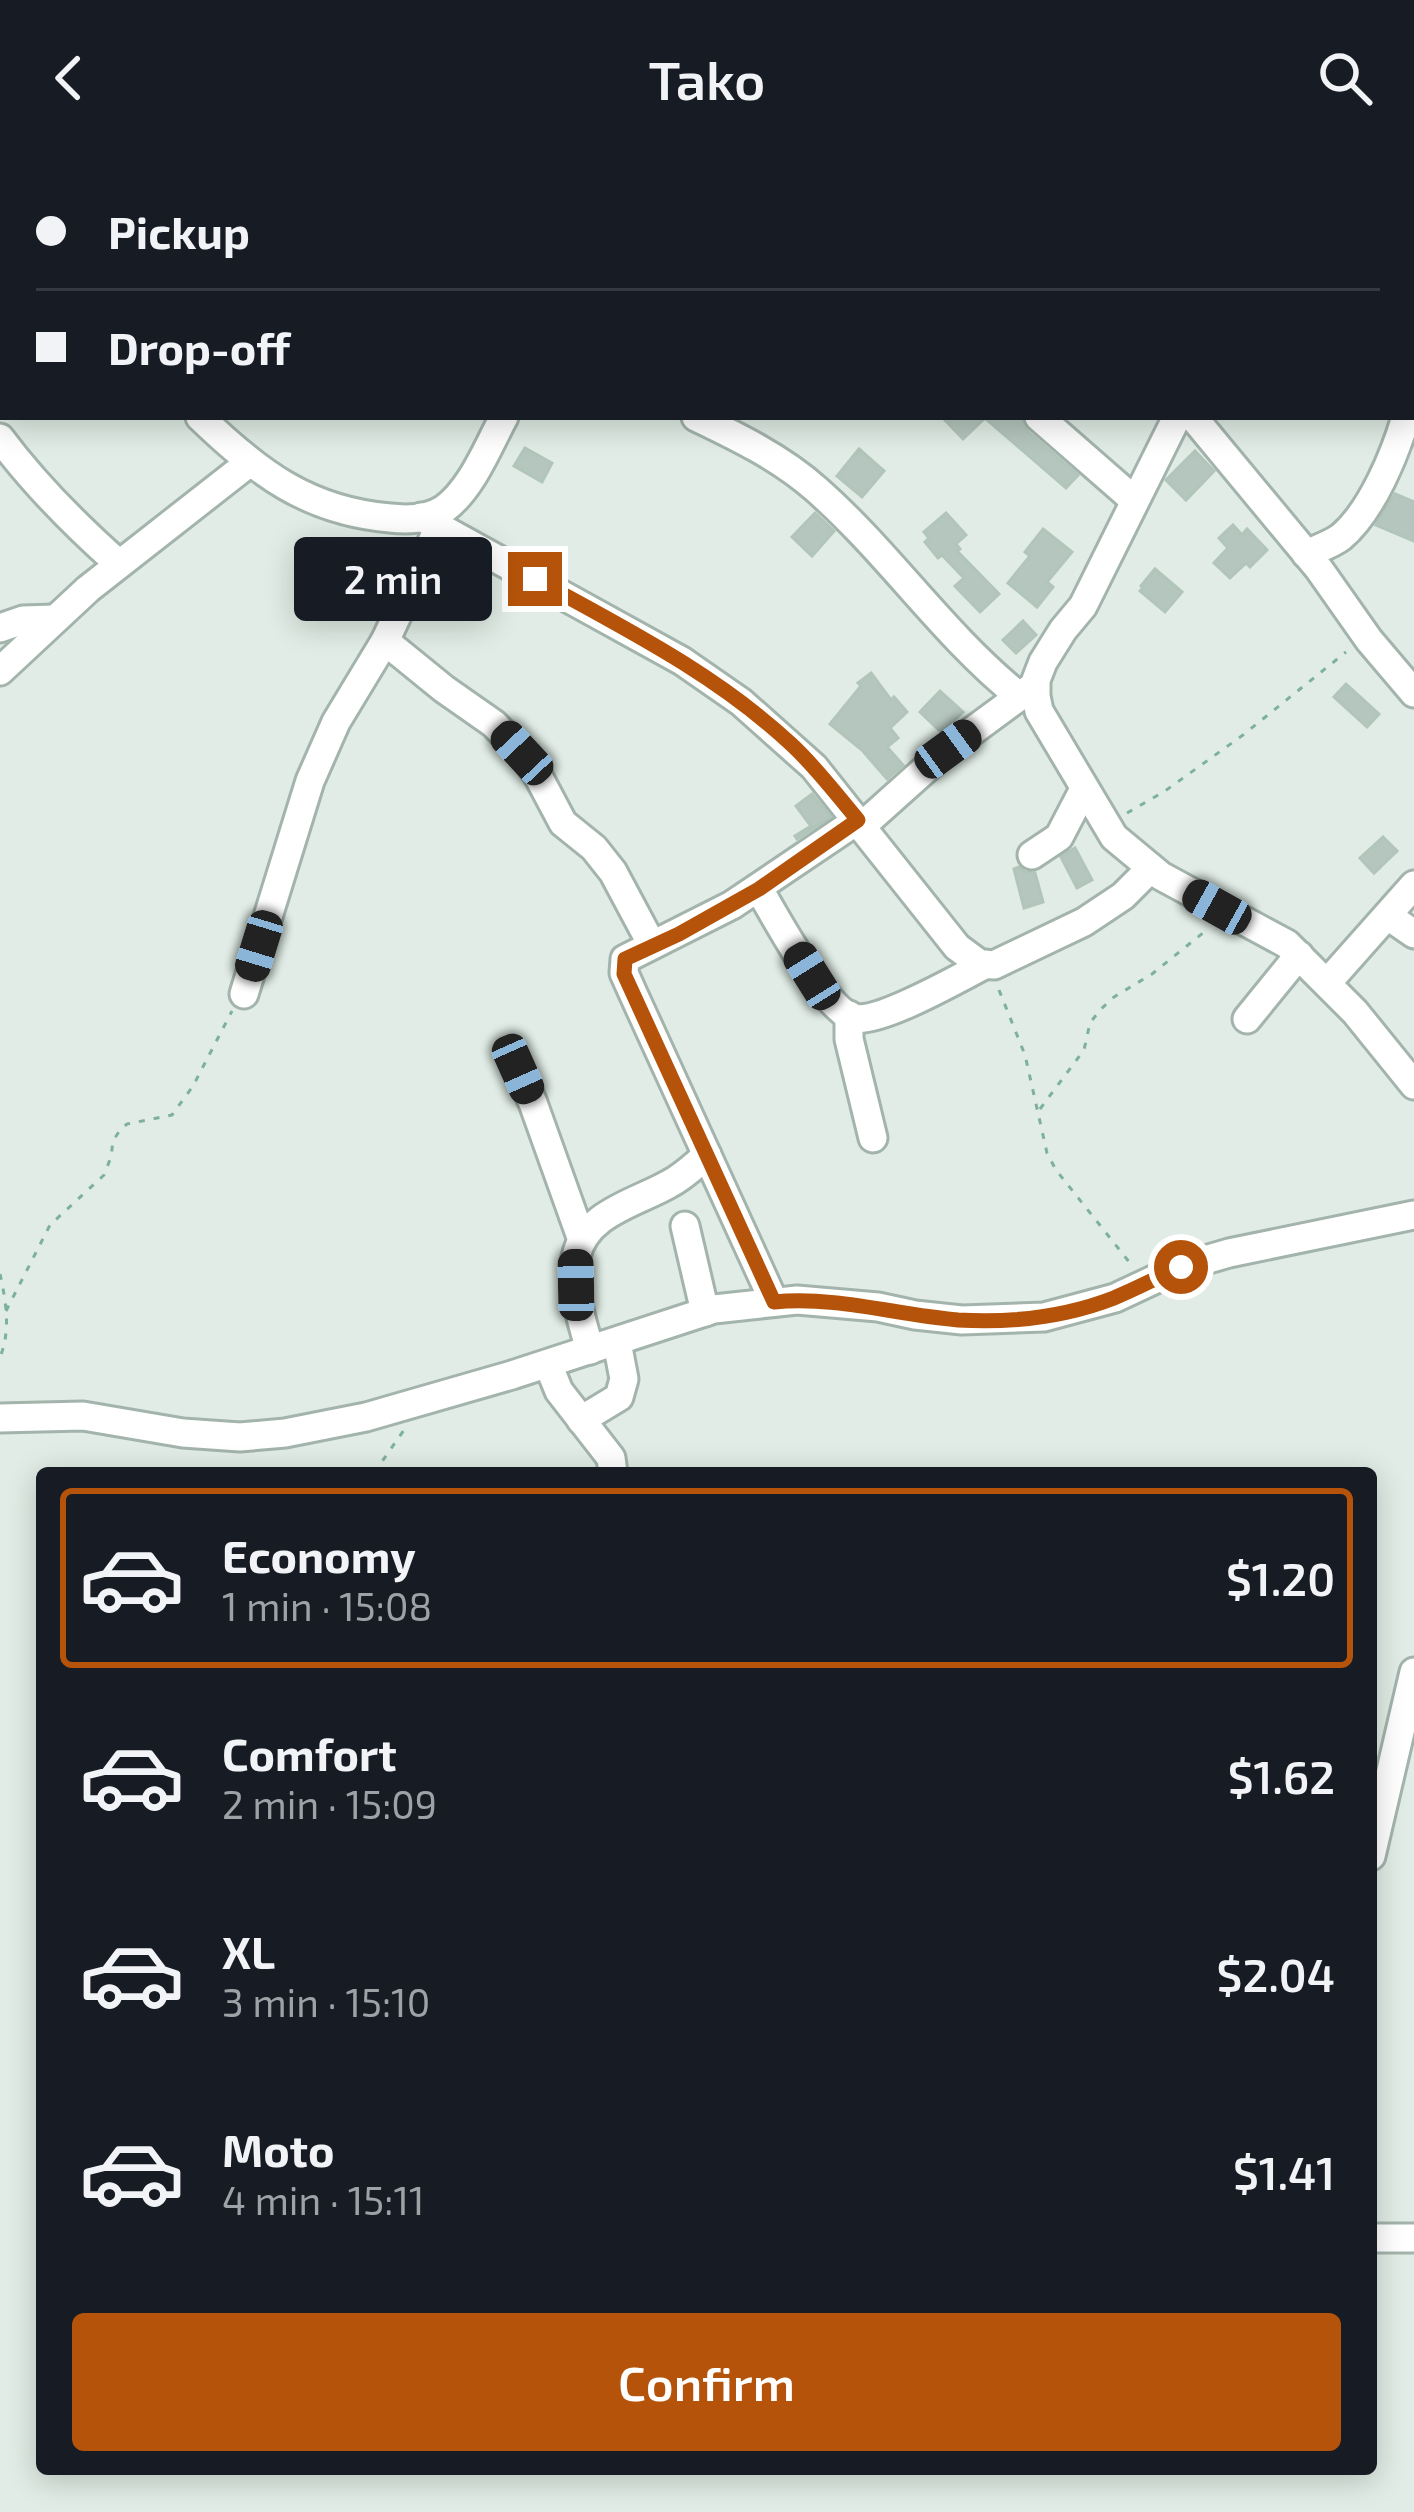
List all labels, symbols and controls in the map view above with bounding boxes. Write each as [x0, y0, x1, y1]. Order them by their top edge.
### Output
icon: back [36, 45, 102, 111]
icon: search [1312, 45, 1378, 111]
text: Tako [649, 46, 765, 111]
text: Pickup [108, 204, 250, 258]
text: Drop-off [108, 320, 290, 374]
callout: 2 min [295, 537, 493, 621]
route end [508, 552, 562, 606]
text: 2 min [344, 555, 442, 602]
car [908, 713, 988, 785]
car [484, 714, 560, 792]
car [1177, 874, 1257, 940]
car [231, 906, 287, 986]
car [778, 936, 846, 1016]
car [487, 1029, 549, 1109]
route start [1154, 1240, 1208, 1294]
car [557, 1249, 595, 1321]
icon: car [78, 1524, 186, 1632]
text: Economy [222, 1528, 416, 1582]
text: $1.20 [1226, 1551, 1335, 1605]
text: 1 min · 15:08 [222, 1582, 432, 1629]
icon: car [78, 1722, 186, 1830]
text: Comfort [222, 1726, 397, 1780]
text: $1.62 [1228, 1749, 1335, 1803]
text: 2 min · 15:09 [222, 1780, 437, 1827]
icon: car [78, 1920, 186, 2028]
text: XL [222, 1924, 275, 1978]
text: $2.04 [1217, 1947, 1335, 2001]
text: 3 min · 15:10 [222, 1978, 430, 2025]
icon: car [78, 2118, 186, 2226]
text: Moto [222, 2122, 335, 2176]
text: $1.41 [1233, 2145, 1335, 2199]
text: 4 min · 15:11 [222, 2176, 424, 2223]
button: Confirm [72, 2313, 1341, 2451]

